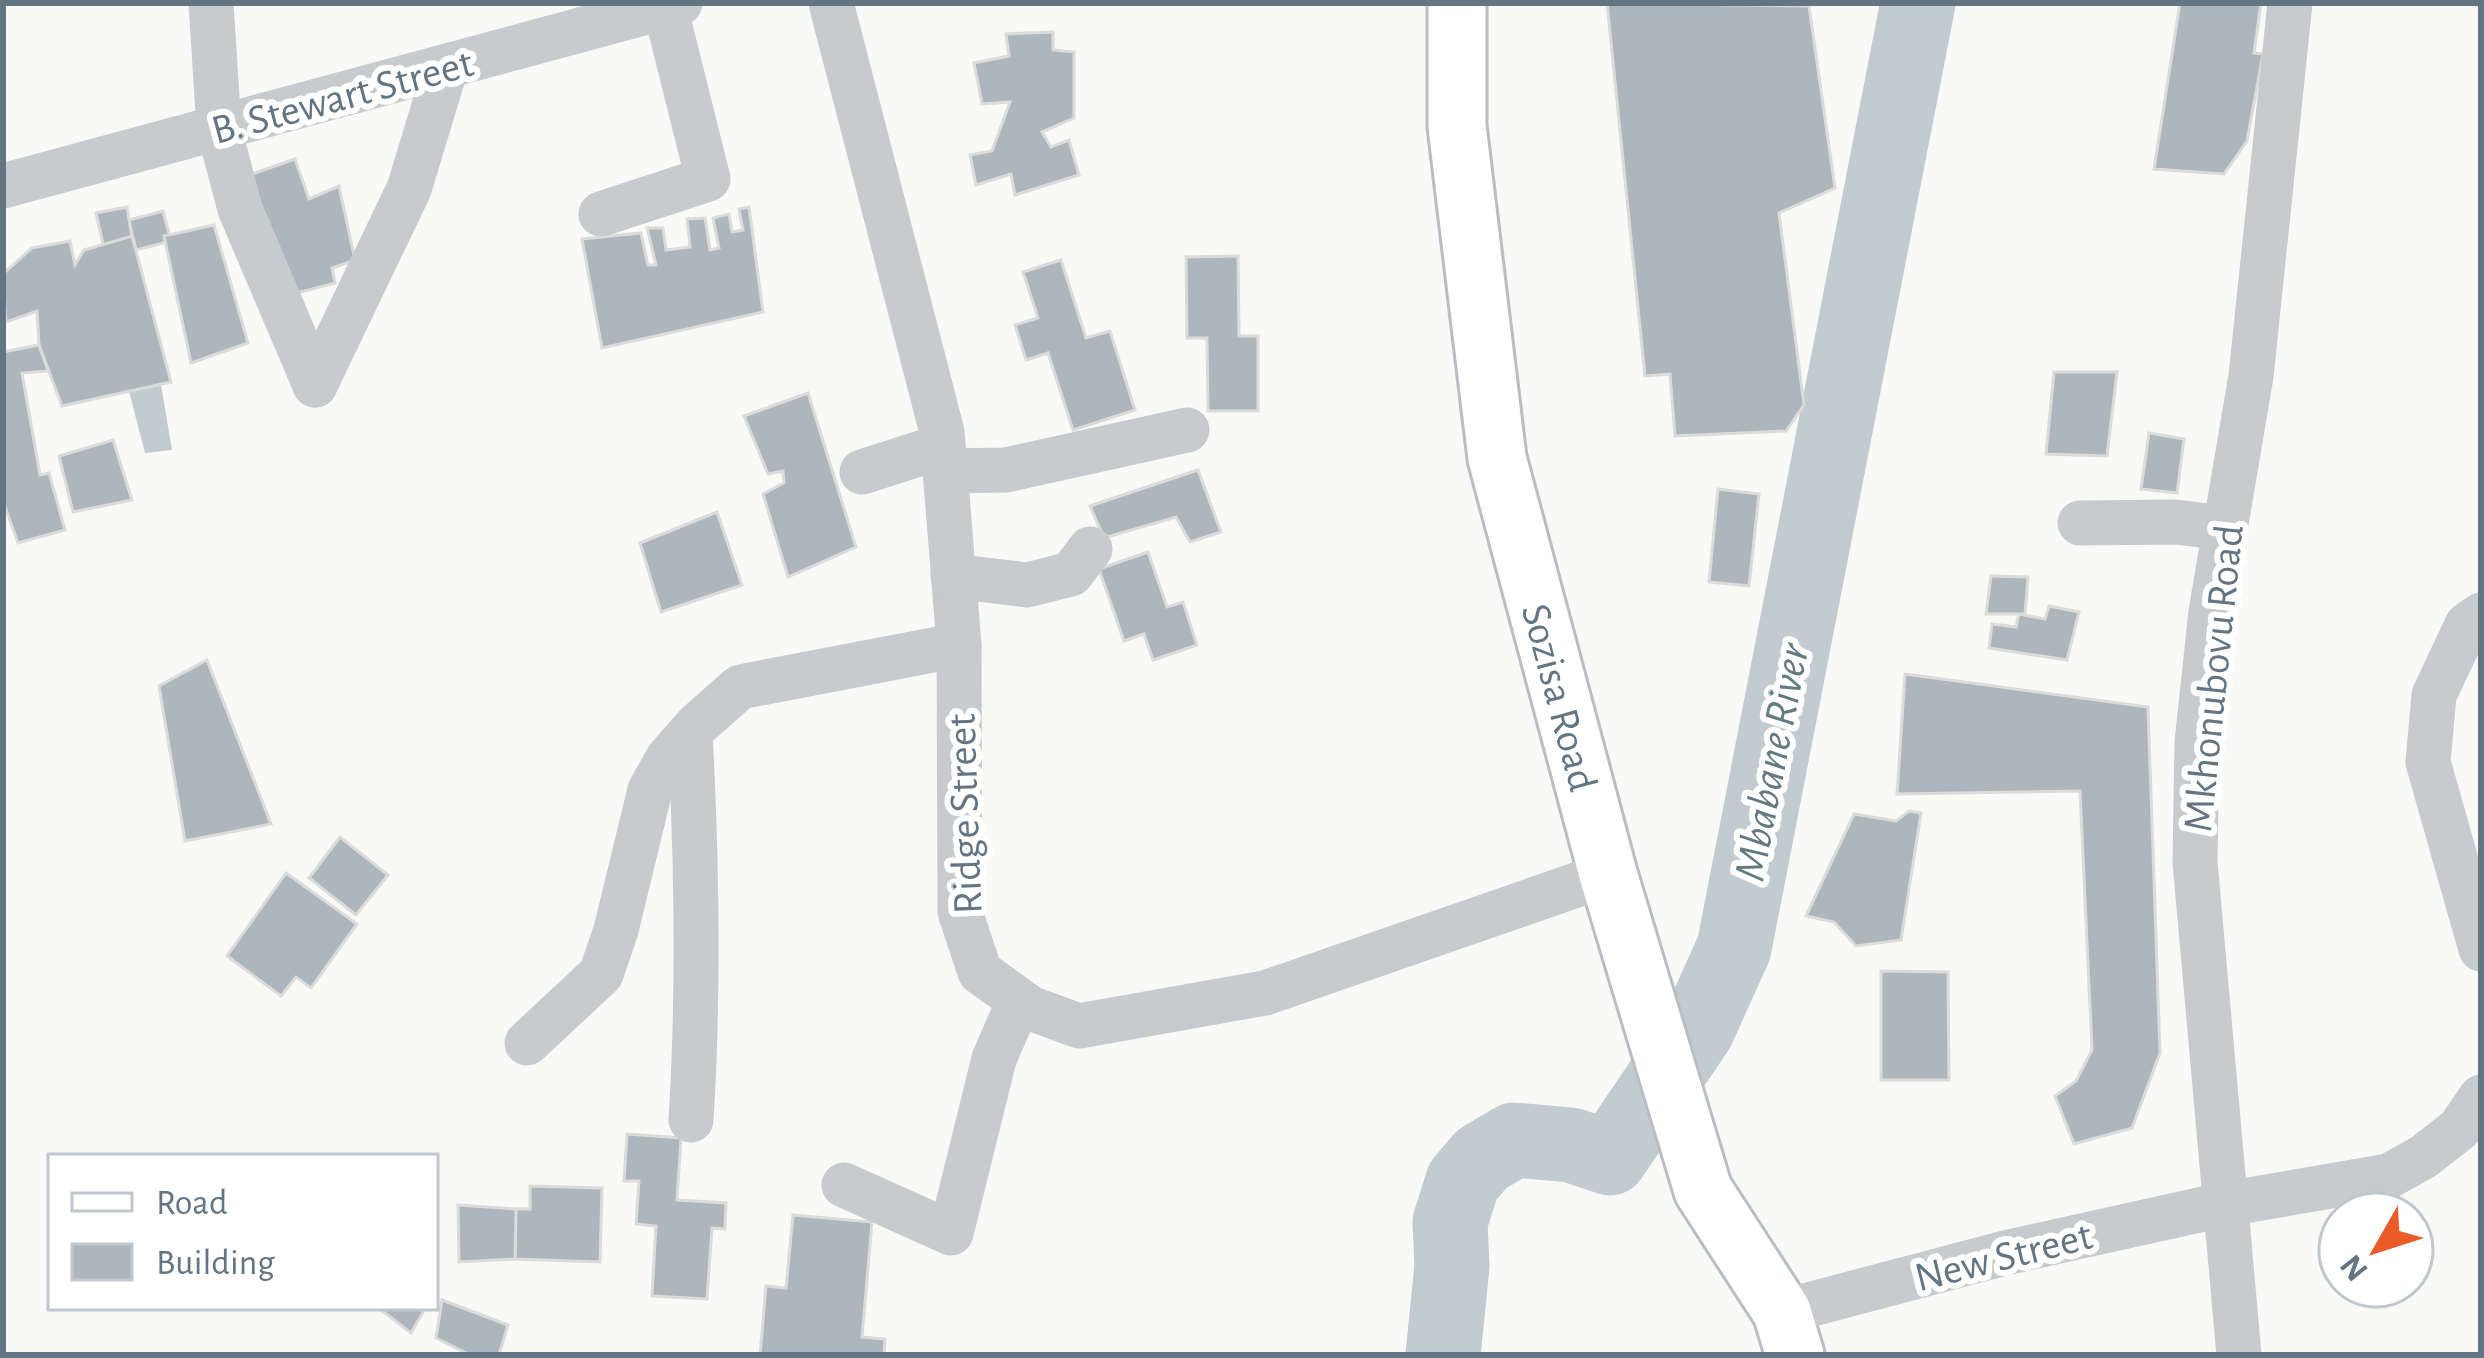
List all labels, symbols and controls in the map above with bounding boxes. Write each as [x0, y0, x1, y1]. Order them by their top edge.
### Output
street label: B. Stewart Street [207, 42, 478, 152]
street label: Mkhonubovu Road [2177, 523, 2251, 834]
street label: Sozisa Road [1514, 600, 1604, 796]
water label: Mbabane River [1727, 639, 1818, 885]
street label: Ridge Street [941, 713, 989, 915]
legend [48, 1154, 438, 1310]
text: Road [156, 1185, 228, 1221]
north arrow [2316, 1190, 2436, 1310]
street label: New Street [1910, 1215, 2097, 1299]
text: Building [156, 1245, 275, 1281]
text: N [2335, 1248, 2375, 1287]

